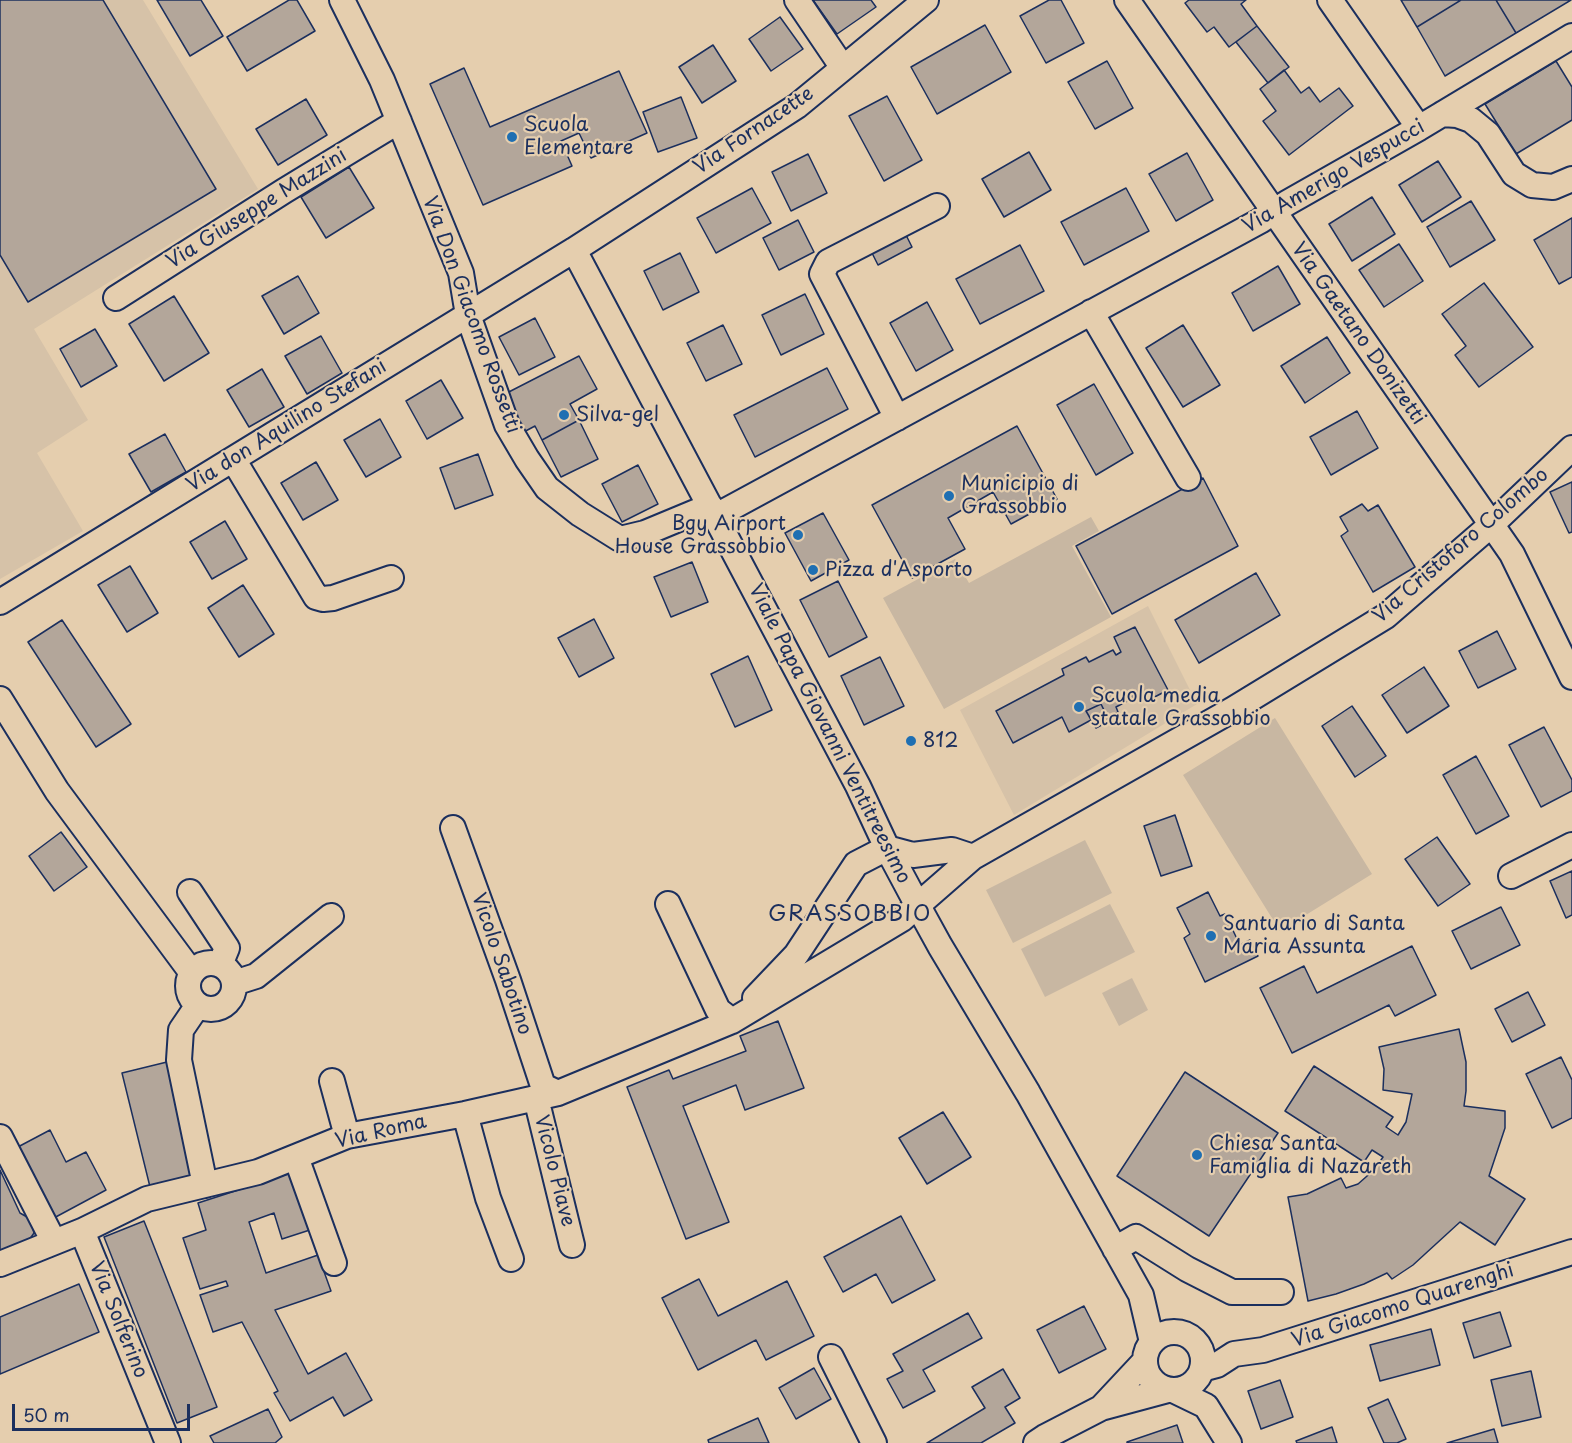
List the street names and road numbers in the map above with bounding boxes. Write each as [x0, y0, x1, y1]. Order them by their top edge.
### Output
street label: Via Fornacette [690, 82, 818, 180]
street label: Via Amerigo Vespucci [1239, 115, 1429, 239]
street label: Via Giuseppe Mazzini [162, 144, 352, 274]
street label: Via Don Giacomo Rossetti [417, 193, 525, 437]
street label: Via Gaetano Donizetti [1286, 238, 1430, 430]
street label: Via don Aquilino Stefani [183, 355, 391, 497]
street label: Via Cristoforo Colombo [1368, 463, 1554, 629]
street label: Viale Papa Giovanni Ventitreesimo [743, 580, 915, 888]
street label: Vicolo Sabotino [466, 890, 536, 1038]
street label: Via Roma [333, 1110, 429, 1154]
street label: Vicolo Piave [529, 1113, 579, 1229]
street label: Via Solferino [84, 1258, 152, 1382]
street label: Via Giacomo Quarenghi [1289, 1259, 1517, 1353]

